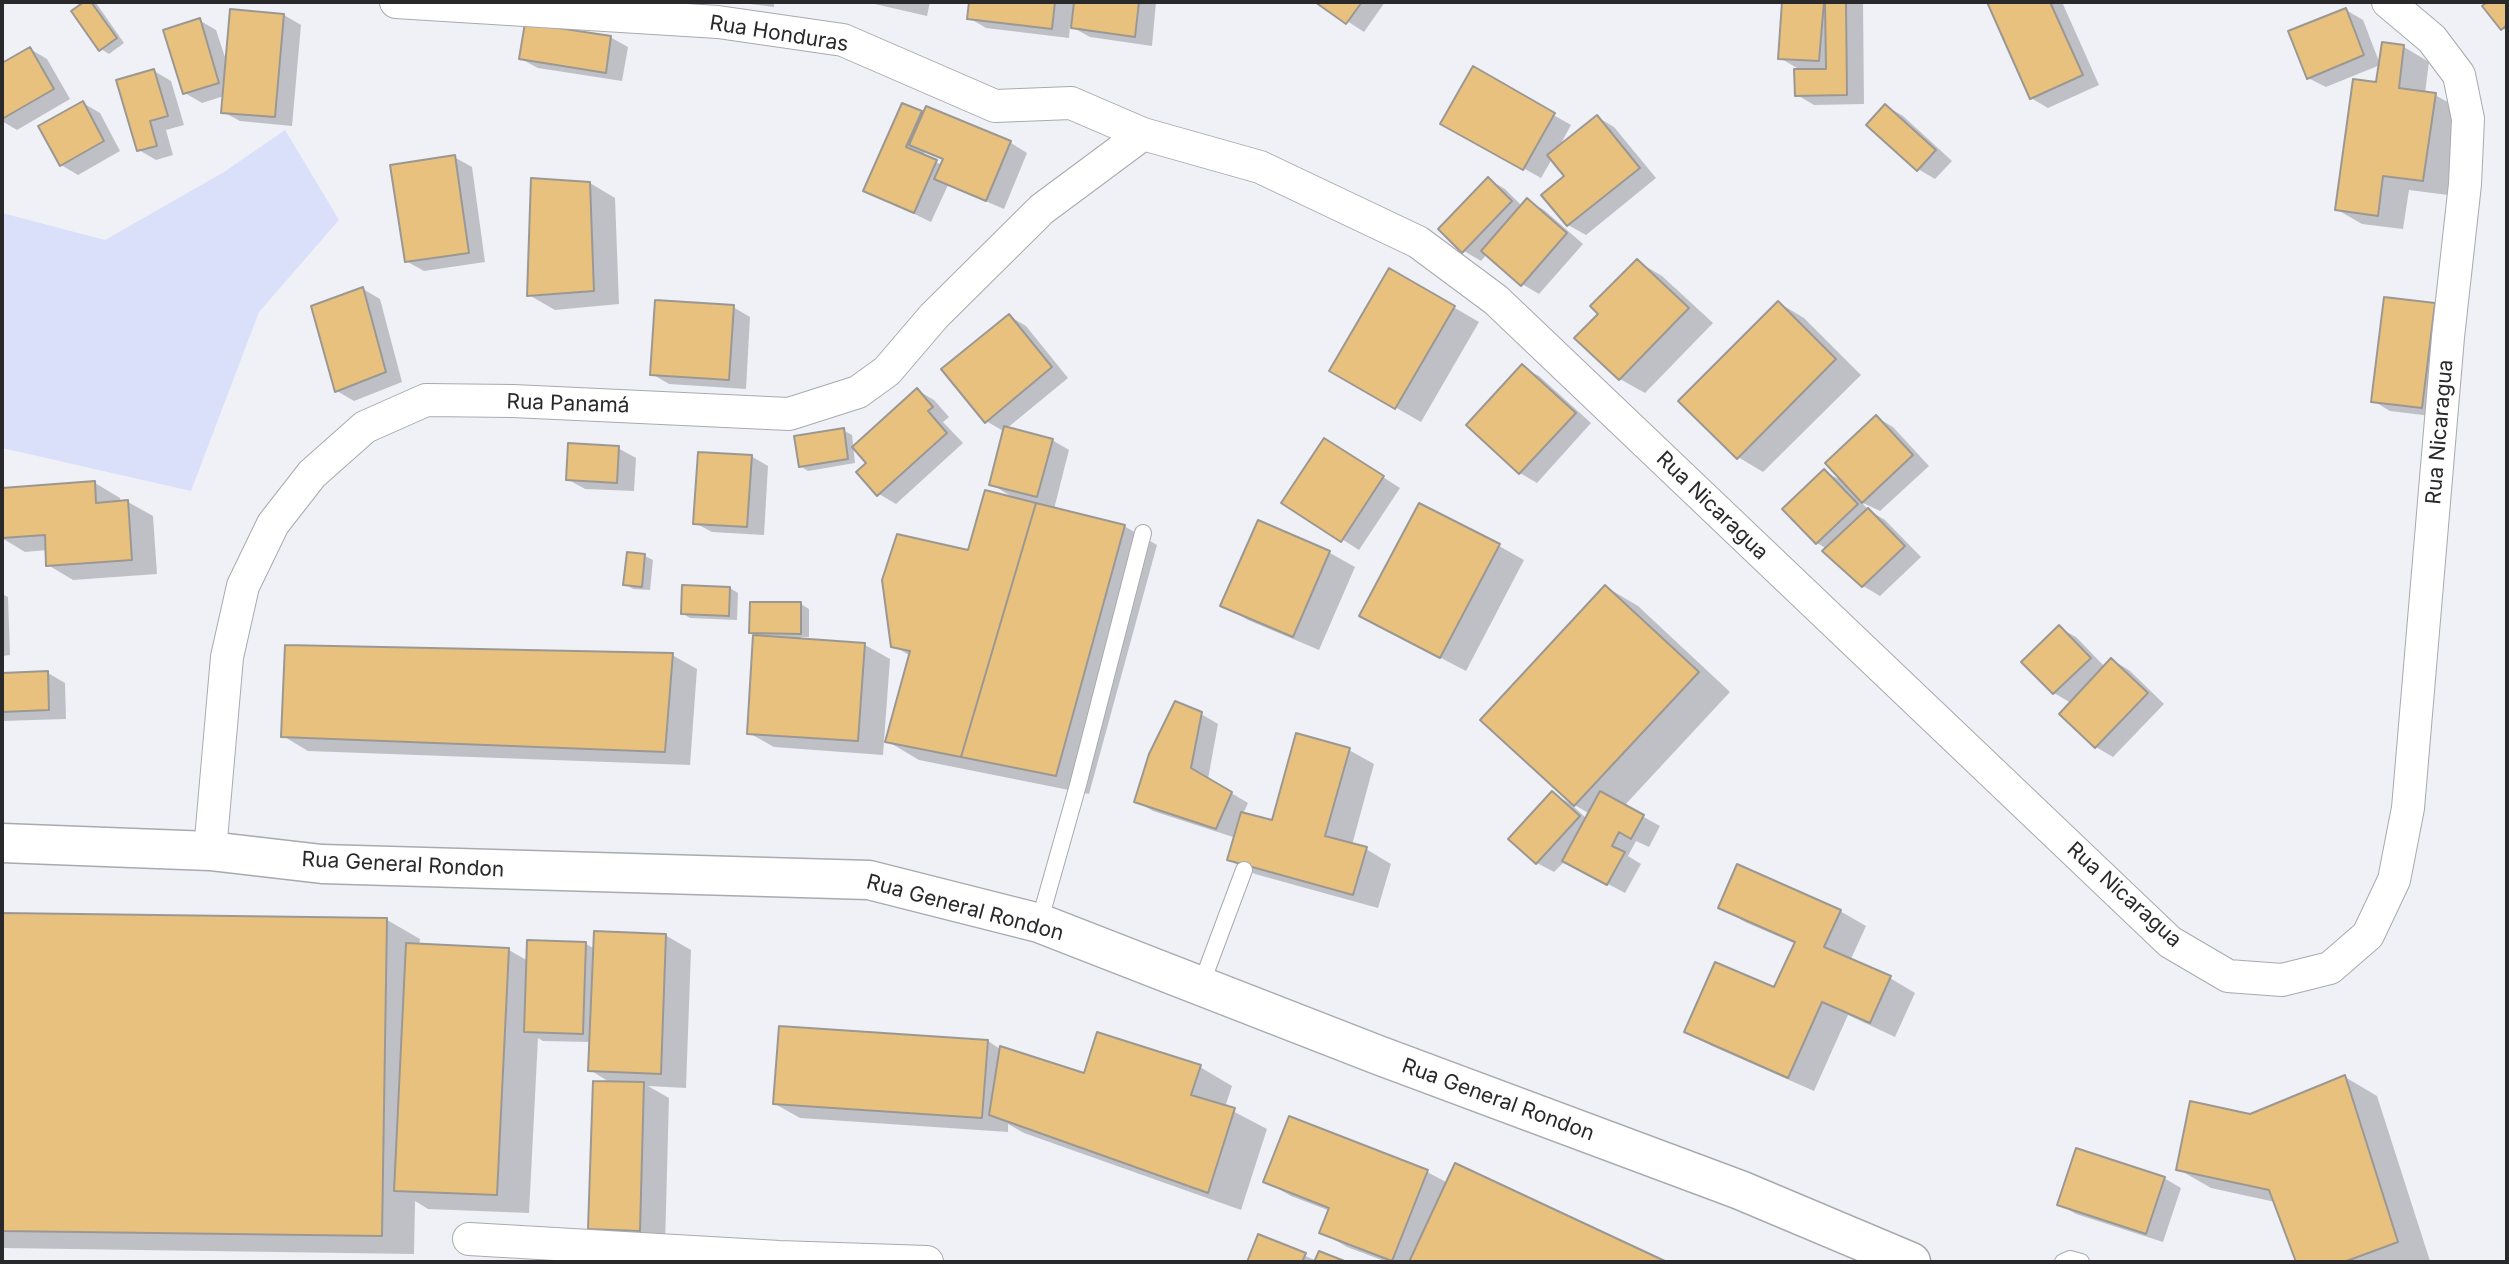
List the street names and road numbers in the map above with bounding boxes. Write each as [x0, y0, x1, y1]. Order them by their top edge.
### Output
street label: Rua Honduras [708, 11, 850, 57]
street label: Rua Nicaragua [2421, 359, 2459, 505]
street label: Rua Panamá [506, 389, 630, 419]
street label: Rua Nicaragua [1651, 446, 1773, 566]
street label: Rua Nicaragua [2062, 837, 2186, 953]
street label: Rua General Rondon [301, 847, 505, 883]
street label: Rua General Rondon [864, 870, 1066, 946]
street label: Rua General Rondon [1398, 1053, 1598, 1147]

